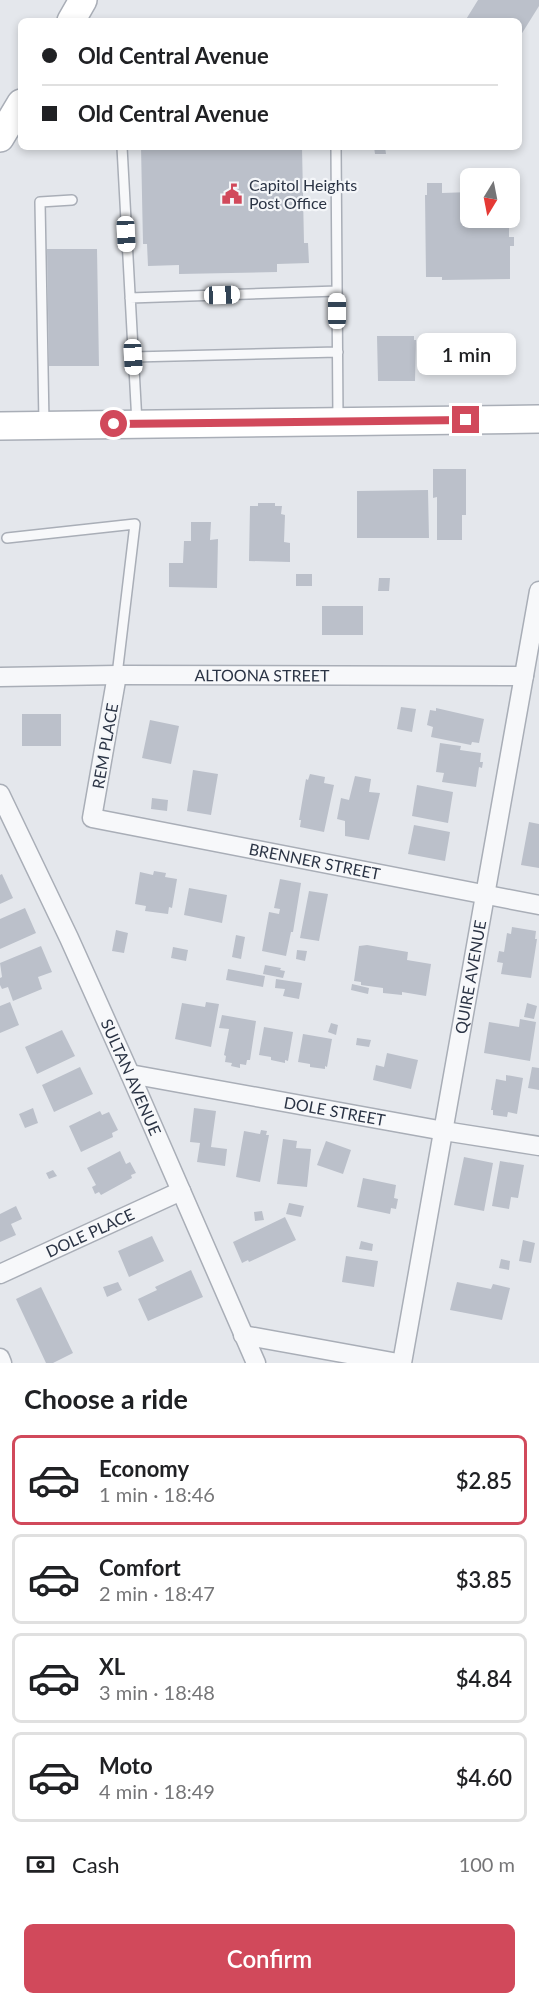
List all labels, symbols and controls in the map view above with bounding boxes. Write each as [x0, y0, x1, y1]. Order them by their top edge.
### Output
text: Old Central Avenue [78, 42, 269, 69]
text: Old Central Avenue [78, 100, 269, 127]
north arrow [460, 168, 520, 228]
map controls [460, 168, 520, 228]
place label: Capitol Heights Post Office [249, 175, 357, 212]
public building icon: Capitol Heights Post Office [220, 182, 244, 206]
car [116, 216, 136, 252]
car [204, 285, 240, 305]
car [328, 293, 346, 329]
callout: 1 min [416, 333, 516, 375]
car [123, 339, 143, 375]
text: 1 min [442, 342, 491, 366]
route end [452, 406, 479, 433]
route start [100, 410, 127, 437]
street label: ALTOONA STREET [195, 665, 330, 685]
street label: REM PLACE [88, 702, 121, 790]
street label: BRENNER STREET [247, 839, 383, 883]
street label: QUIRE AVENUE [451, 919, 489, 1035]
street label: SULTAN AVENUE [97, 1016, 166, 1138]
street label: DOLE STREET [283, 1092, 387, 1129]
street label: DOLE PLACE [43, 1204, 137, 1261]
text: Choose a ride [24, 1382, 188, 1415]
icon: car [27, 1453, 81, 1507]
text: Economy [99, 1455, 189, 1482]
text: $2.85 [456, 1467, 512, 1494]
text: 1 min · 18:46 [99, 1482, 215, 1506]
icon: car [27, 1552, 81, 1606]
text: Comfort [99, 1554, 181, 1581]
text: $3.85 [456, 1566, 512, 1593]
text: 2 min · 18:47 [99, 1581, 215, 1605]
icon: car [27, 1651, 81, 1705]
text: XL [99, 1653, 125, 1680]
text: $4.84 [456, 1665, 512, 1692]
text: 3 min · 18:48 [99, 1680, 215, 1704]
icon: car [27, 1750, 81, 1804]
text: Moto [99, 1752, 153, 1779]
text: $4.60 [456, 1764, 512, 1791]
text: 4 min · 18:49 [99, 1779, 215, 1803]
icon: cash [24, 1848, 57, 1881]
text: Cash [72, 1851, 119, 1878]
text: 100 m [459, 1852, 515, 1876]
button: Confirm [24, 1924, 515, 1993]

